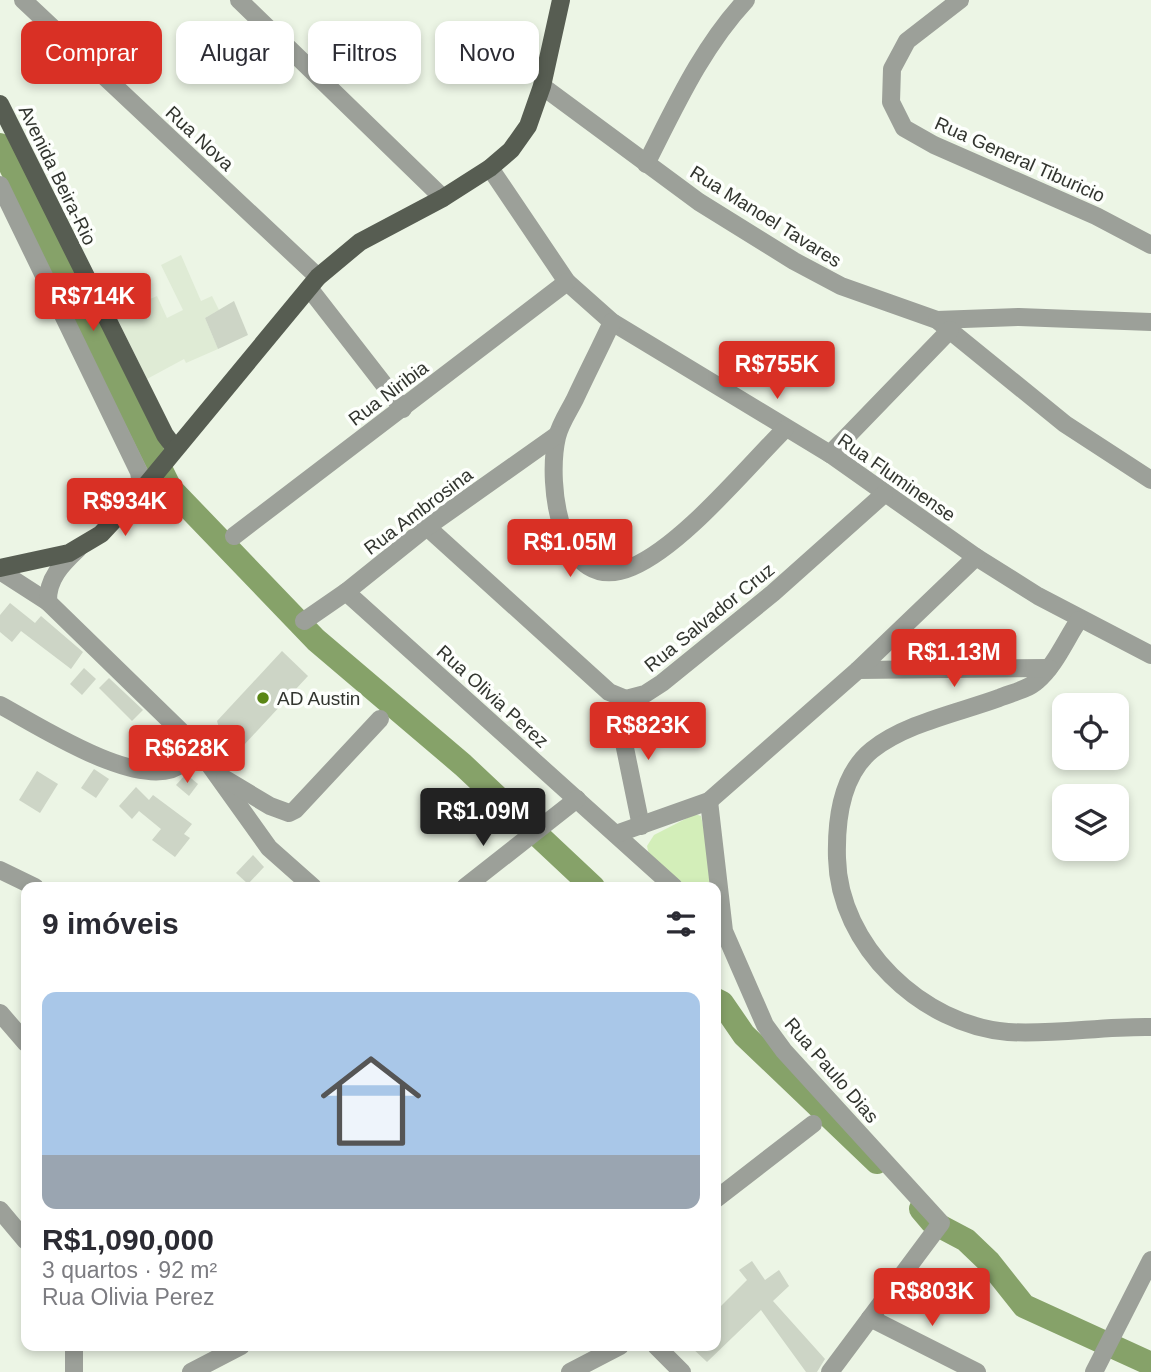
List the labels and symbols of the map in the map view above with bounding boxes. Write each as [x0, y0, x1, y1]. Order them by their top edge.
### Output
street label: Avenida Beira-Rio [15, 102, 100, 248]
street label: Rua Nova [162, 102, 238, 175]
street label: Rua General Tiburicio [932, 112, 1108, 206]
street label: Rua Manoel Tavares [686, 161, 845, 271]
pin: R$714K [36, 274, 150, 333]
pin: R$755K [720, 342, 834, 401]
street label: Rua Niribia [344, 356, 432, 430]
street label: Rua Fluminense [834, 429, 959, 526]
street label: Rua Ambrosina [360, 464, 477, 559]
pin: R$934K [68, 478, 182, 538]
pin: R$1.05M [505, 520, 635, 579]
street label: Rua Salvador Cruz [640, 559, 778, 676]
pin: R$1.13M [889, 630, 1019, 689]
street label: Rua Olivia Perez [433, 641, 553, 752]
place label: AD Austin [277, 688, 360, 709]
marker: AD Austin [255, 690, 271, 706]
pin: R$823K [591, 702, 705, 762]
pin: R$628K [130, 726, 244, 785]
pin: R$1.09M [418, 788, 548, 848]
street label: Rua Paulo Dias [780, 1014, 883, 1127]
pin: R$803K [875, 1268, 989, 1328]

